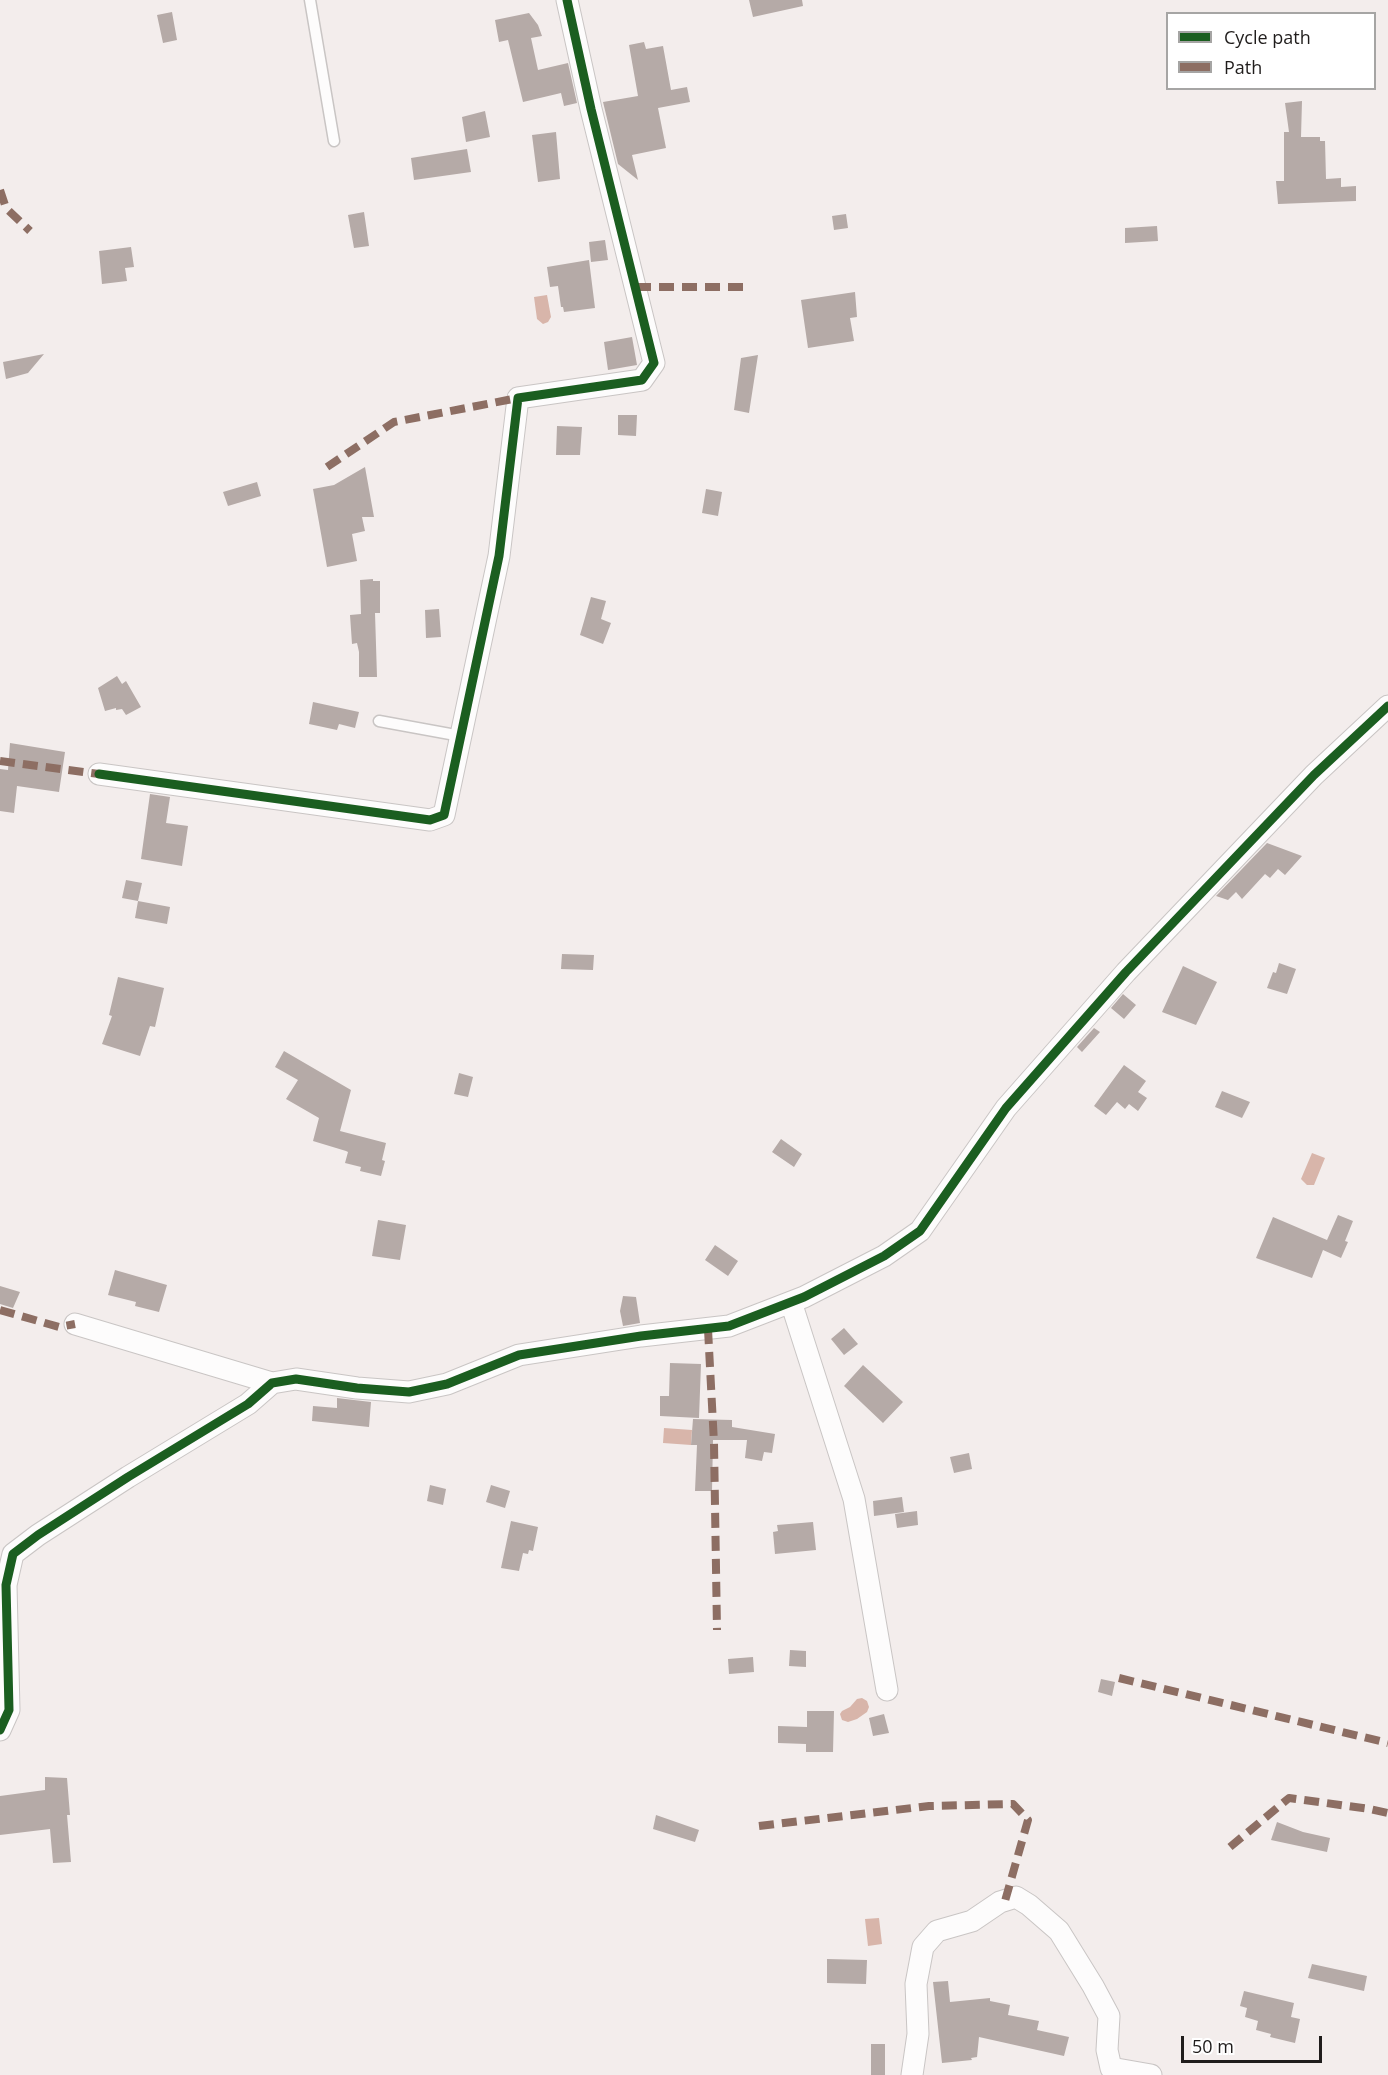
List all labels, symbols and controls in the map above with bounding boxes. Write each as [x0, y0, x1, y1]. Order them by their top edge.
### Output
legend [1166, 12, 1376, 90]
text: Cycle path [1224, 25, 1311, 49]
text: Path [1224, 55, 1262, 79]
scale bar [1184, 2024, 1325, 2062]
text: 50 m [1192, 2034, 1234, 2058]

